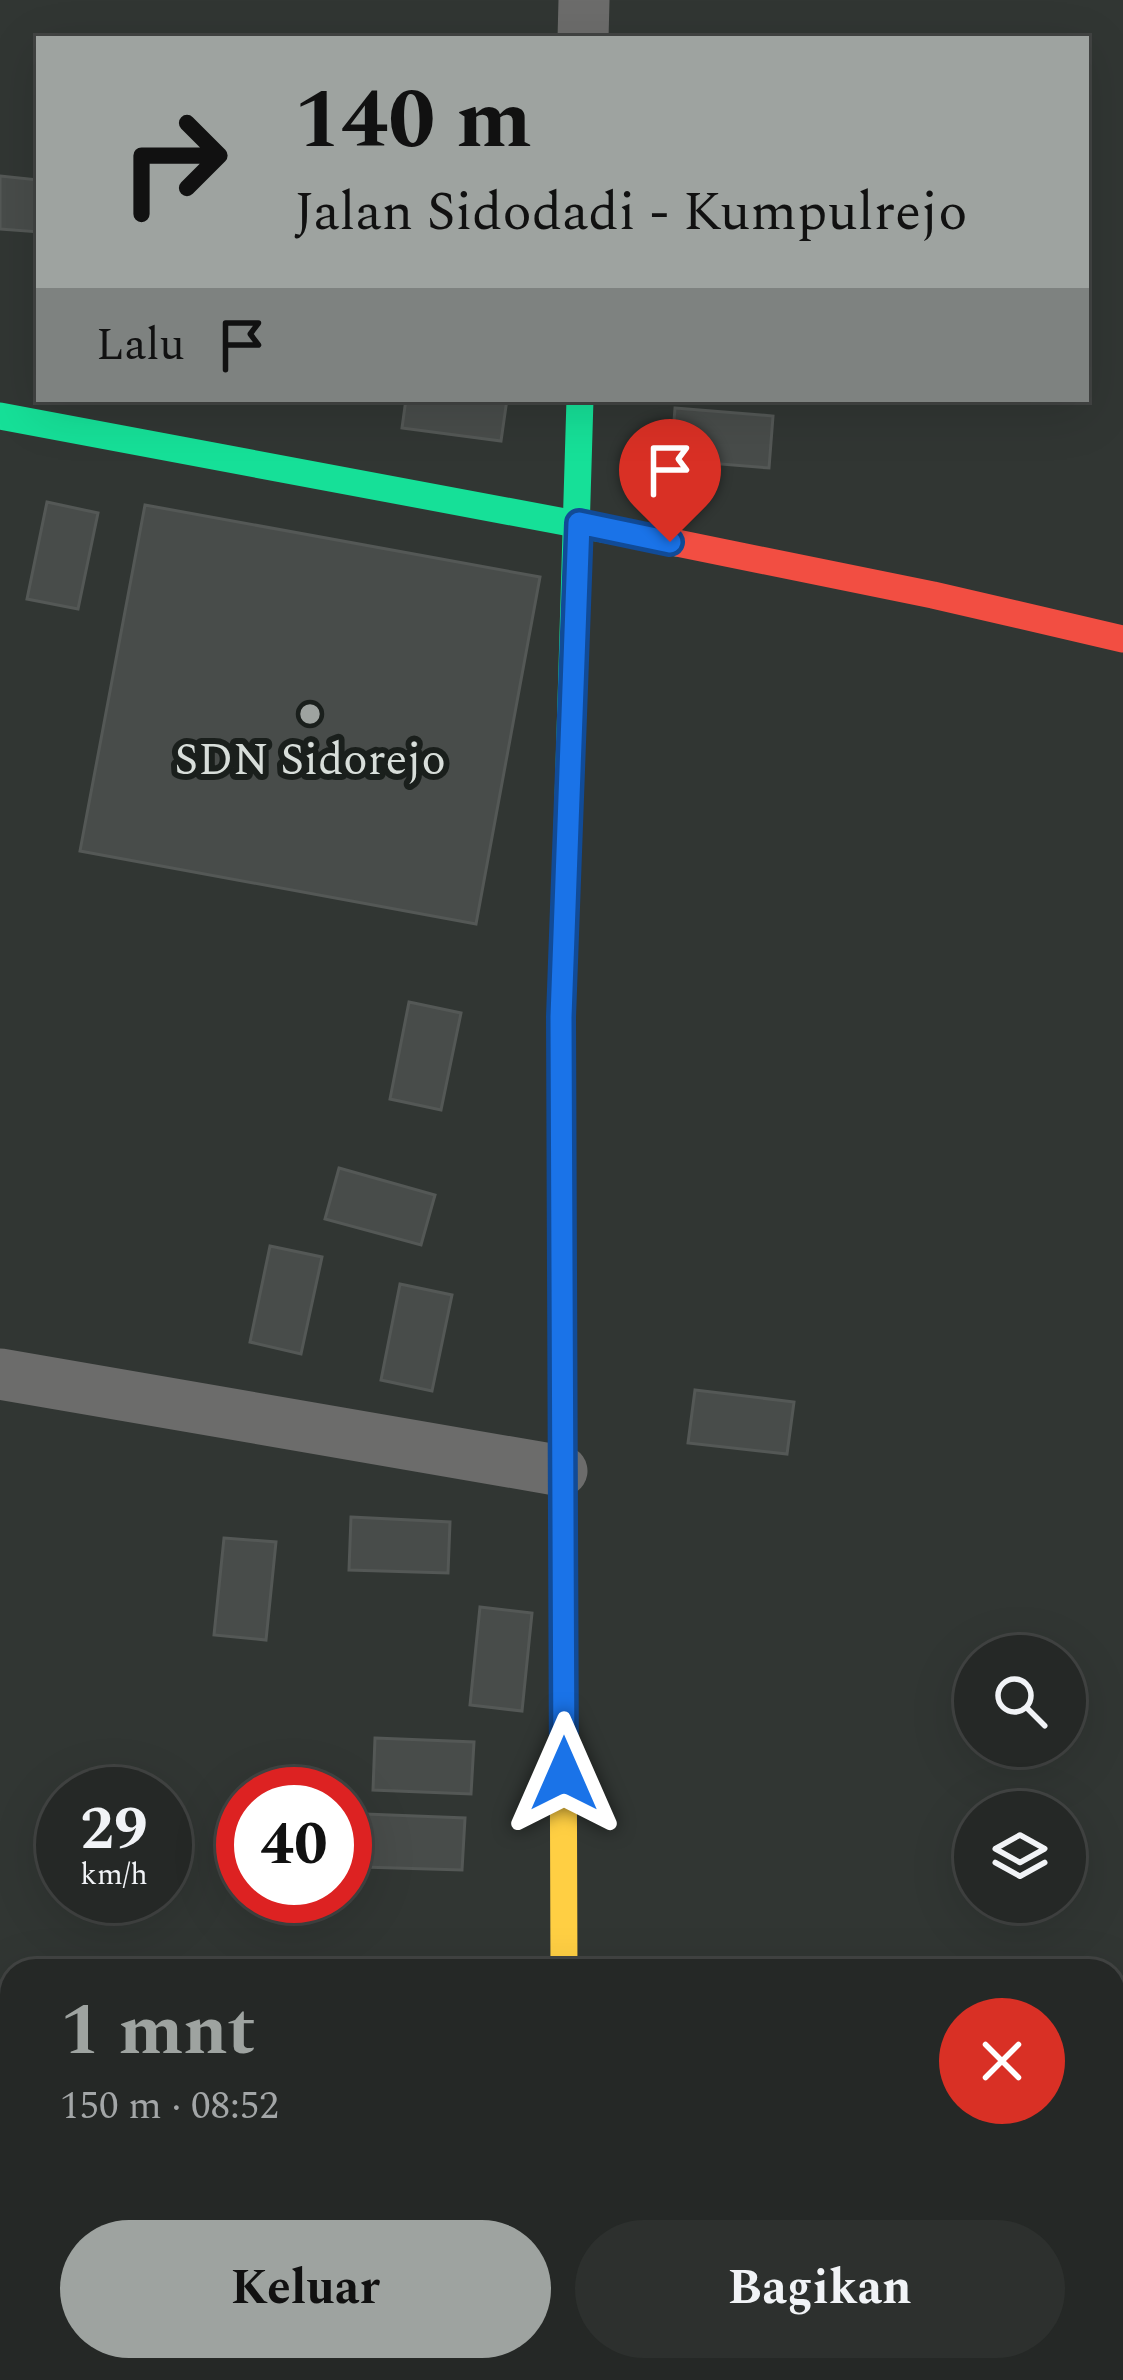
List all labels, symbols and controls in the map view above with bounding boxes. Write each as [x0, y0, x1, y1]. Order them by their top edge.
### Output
text: 140 m [294, 57, 532, 185]
icon: right [96, 84, 252, 240]
text: Jalan Sidodadi - Kumpulrejo [294, 172, 967, 254]
text: Lalu [96, 311, 185, 380]
icon: arrive [209, 312, 275, 378]
pin [619, 419, 721, 542]
icon: arrive [637, 437, 703, 503]
marker: SDN Sidorejo [297, 701, 323, 727]
place label: SDN Sidorejo [174, 726, 446, 795]
map controls [954, 1635, 1086, 1923]
button: search [954, 1635, 1086, 1767]
position arrow [501, 1711, 627, 1837]
speed limit sign: 40 [216, 1767, 372, 1923]
text: 29 [80, 1784, 148, 1876]
button: layers [954, 1791, 1086, 1923]
text: km/h [80, 1852, 148, 1898]
text: 1 mnt [60, 1977, 256, 2086]
button: close [939, 1998, 1065, 2124]
text: 150 m · 08:52 [60, 2077, 279, 2136]
button: Keluar [60, 2220, 551, 2358]
button: Bagikan [575, 2220, 1065, 2358]

